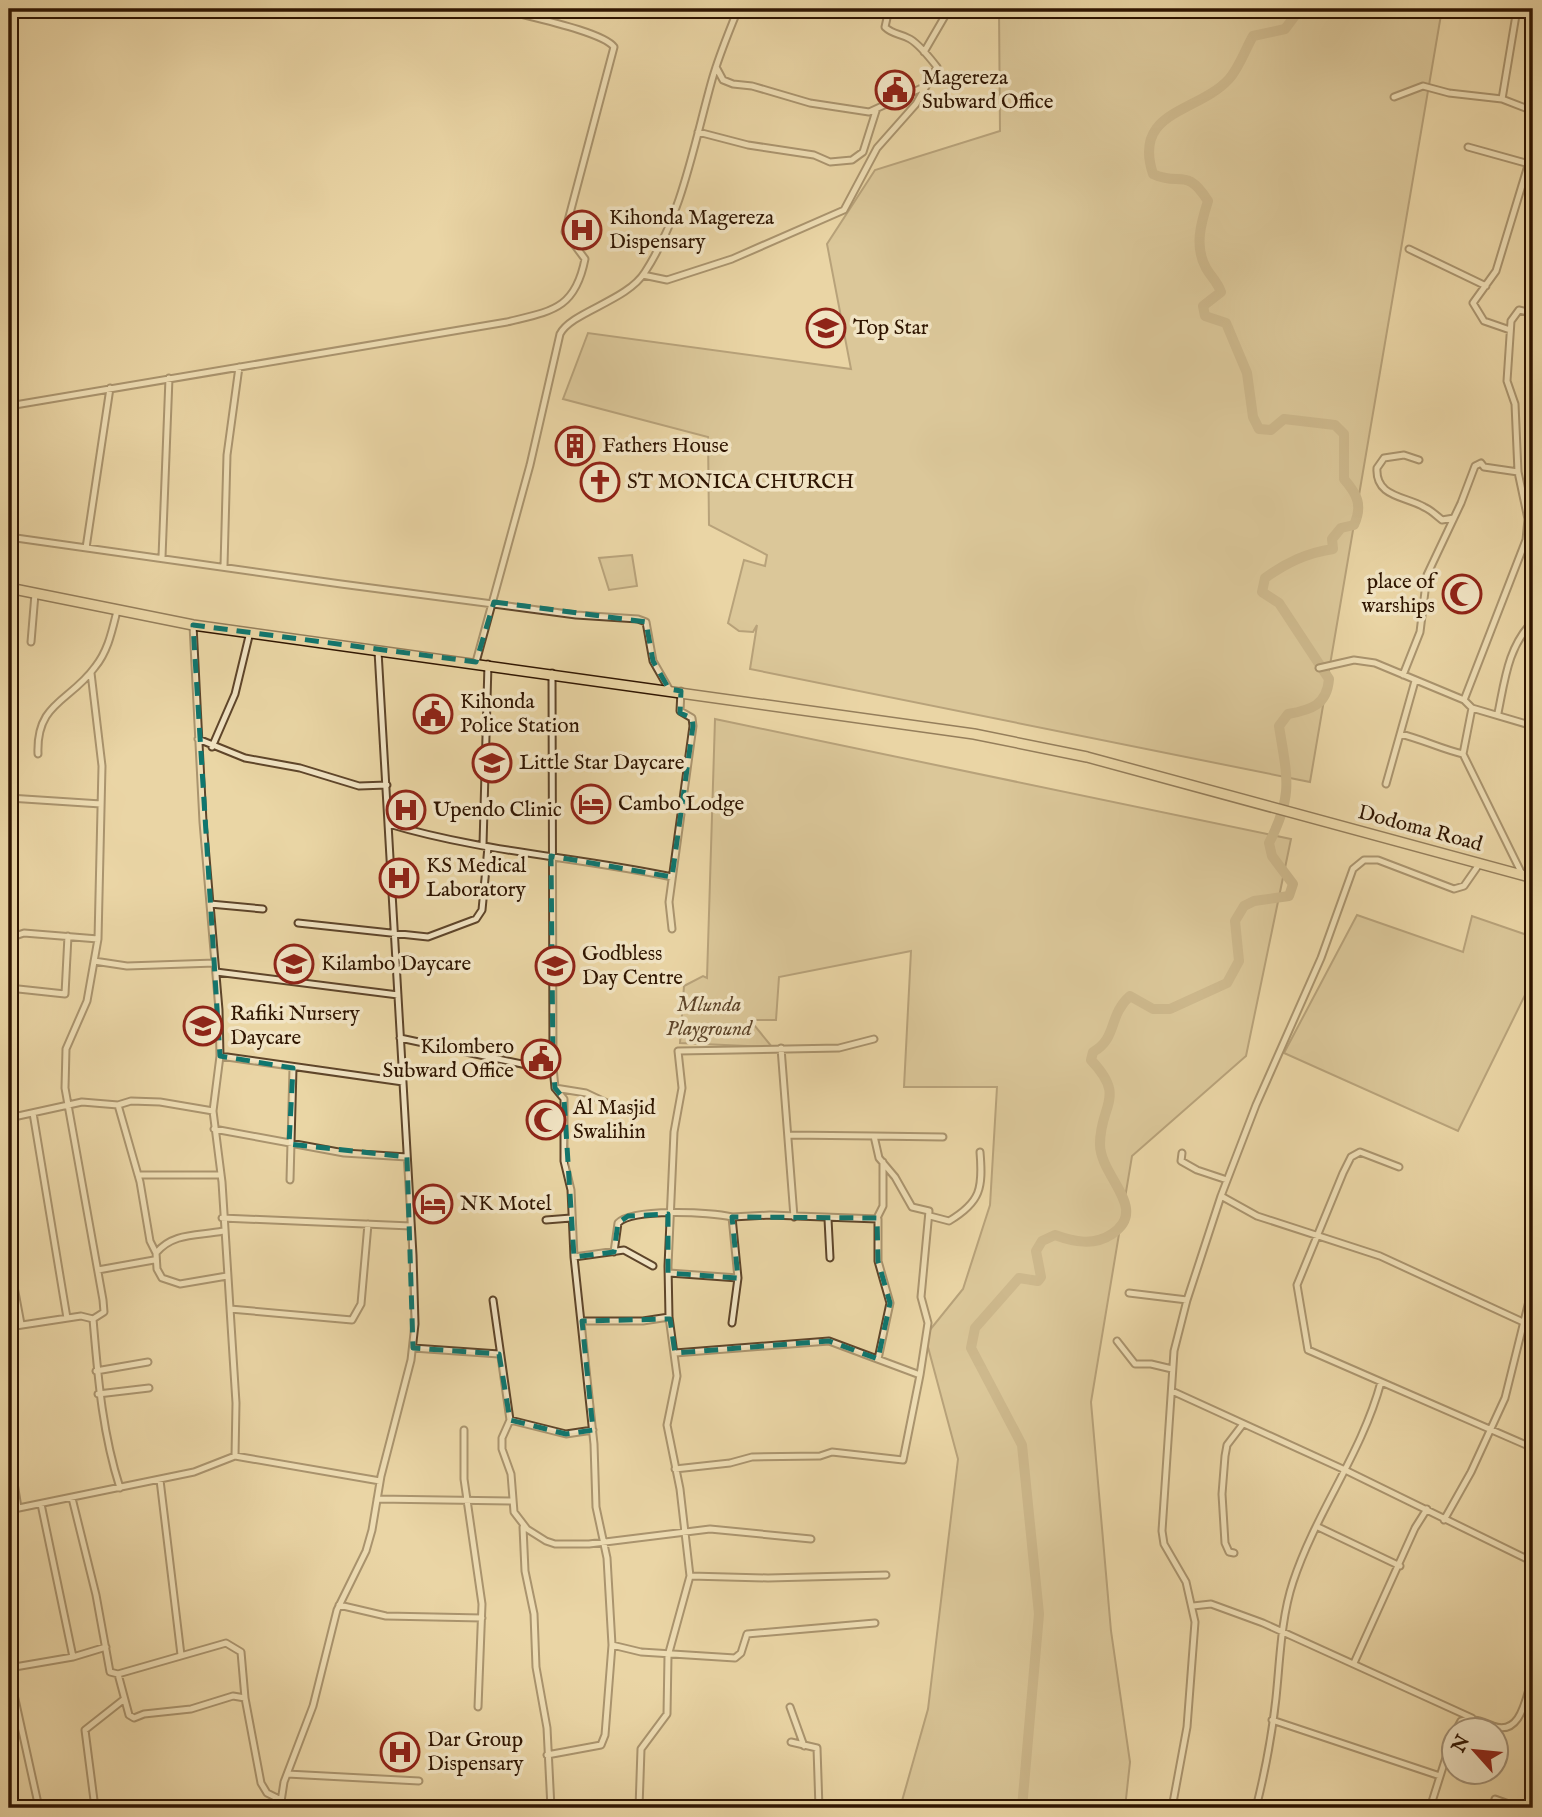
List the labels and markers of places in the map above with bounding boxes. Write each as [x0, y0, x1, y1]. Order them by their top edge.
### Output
place label: Magereza Subward Office [922, 65, 1054, 116]
public building icon: Magereza Subward Office [874, 69, 916, 111]
place label: Kihonda Magereza Dispensary [609, 205, 775, 256]
hospital icon: Kihonda Magereza Dispensary [561, 209, 603, 251]
school or university icon: Top Star [805, 307, 847, 349]
place label: Top Star [853, 315, 929, 342]
building icon: Fathers House [554, 425, 596, 467]
place label: Fathers House [602, 433, 729, 460]
church icon: ST MONICA CHURCH [579, 461, 621, 503]
place label: ST MONICA CHURCH [627, 469, 854, 496]
place label: place of warships [1362, 569, 1438, 620]
mosque icon: place of warships [1441, 573, 1483, 615]
place label: Kihonda Police Station [460, 689, 580, 740]
public building icon: Kihonda Police Station [412, 693, 454, 735]
school or university icon: Little Star Daycare [471, 742, 513, 784]
place label: Little Star Daycare [519, 750, 685, 777]
hotel icon: Cambo Lodge [570, 783, 612, 825]
hospital icon: Upendo Clinic [385, 789, 427, 831]
place label: Cambo Lodge [618, 791, 744, 818]
place label: Upendo Clinic [433, 797, 562, 824]
place label: KS Medical Laboratory [426, 853, 527, 904]
hospital icon: KS Medical Laboratory [378, 857, 420, 899]
place label: Godbless Day Centre [582, 941, 683, 992]
school or university icon: Kilambo Daycare [273, 943, 315, 985]
school or university icon: Godbless Day Centre [534, 945, 576, 987]
place label: Kilambo Daycare [321, 951, 471, 978]
place label: Rafiki Nursery Daycare [230, 1001, 361, 1052]
school or university icon: Rafiki Nursery Daycare [182, 1005, 224, 1047]
place label: Kilombero Subward Office [383, 1034, 514, 1085]
public building icon: Kilombero Subward Office [520, 1038, 562, 1080]
place label: Al Masjid Swalihin [572, 1095, 656, 1146]
mosque icon: Al Masjid Swalihin [525, 1099, 567, 1141]
hotel icon: NK Motel [412, 1183, 454, 1225]
place label: NK Motel [460, 1191, 552, 1218]
place label: Dar Group Dispensary [427, 1727, 524, 1778]
hospital icon: Dar Group Dispensary [379, 1731, 421, 1773]

